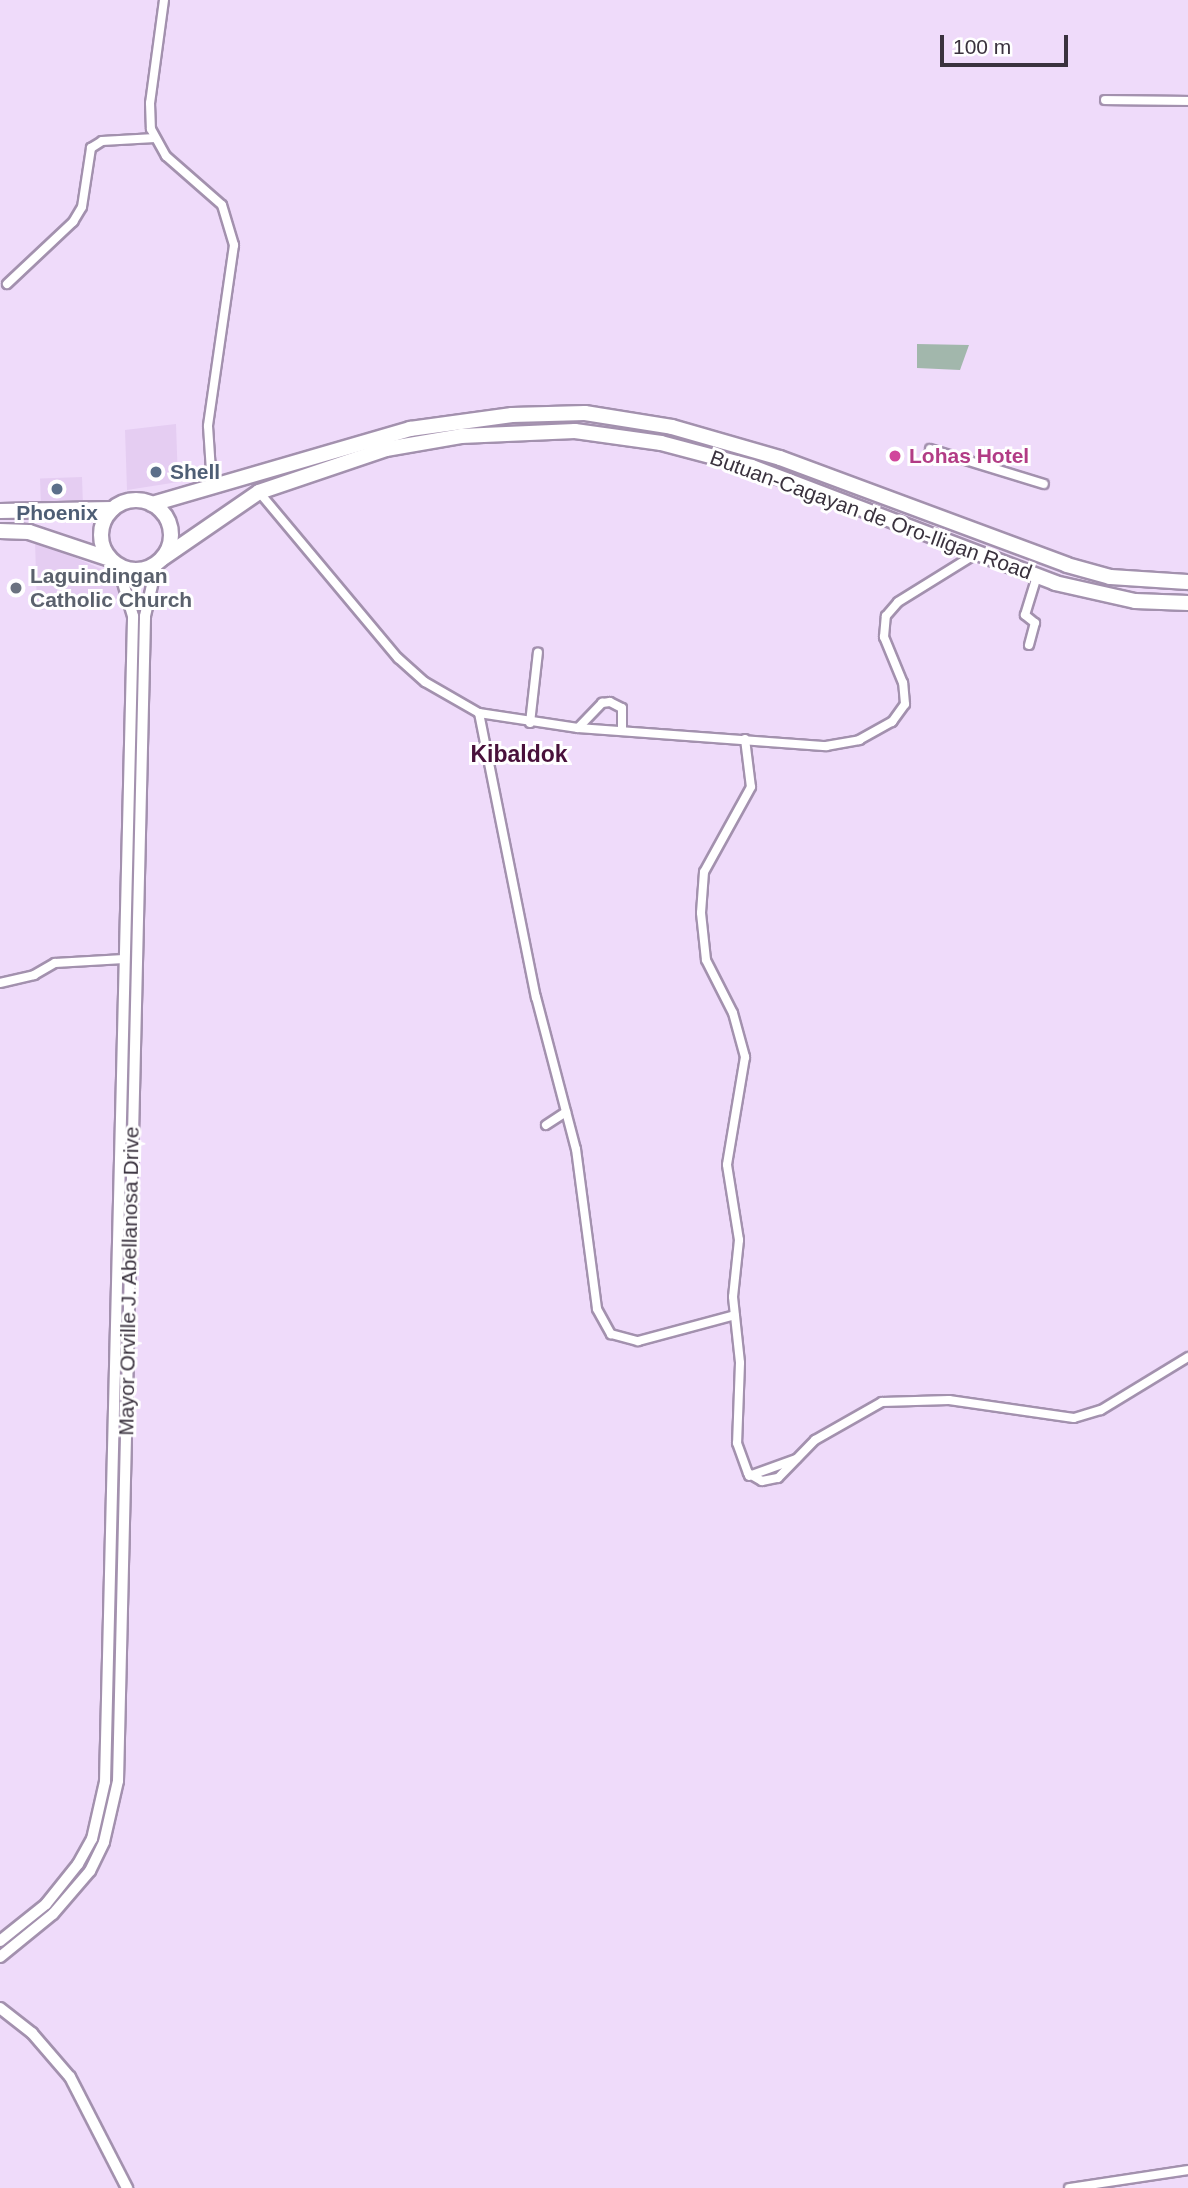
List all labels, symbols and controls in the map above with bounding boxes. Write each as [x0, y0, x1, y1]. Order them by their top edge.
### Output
scale bar [943, 21, 1071, 65]
text: 100 m [953, 35, 1011, 58]
place label: Lohas Hotel [909, 443, 1029, 469]
street label: Butuan-Cagayan de Oro-Iligan Road [707, 445, 1035, 585]
marker: Lohas Hotel [887, 448, 903, 464]
place label: Shell [170, 459, 220, 485]
marker: Shell [148, 464, 164, 480]
marker: Phoenix [49, 481, 65, 497]
place label: Phoenix [16, 500, 98, 526]
place label: Laguindingan Catholic Church [30, 563, 192, 613]
marker: Laguindingan Catholic Church [8, 580, 24, 596]
district label: Kibaldok [470, 740, 568, 768]
street label: Mayor Orville J. Abellanosa Drive [114, 1126, 144, 1436]

